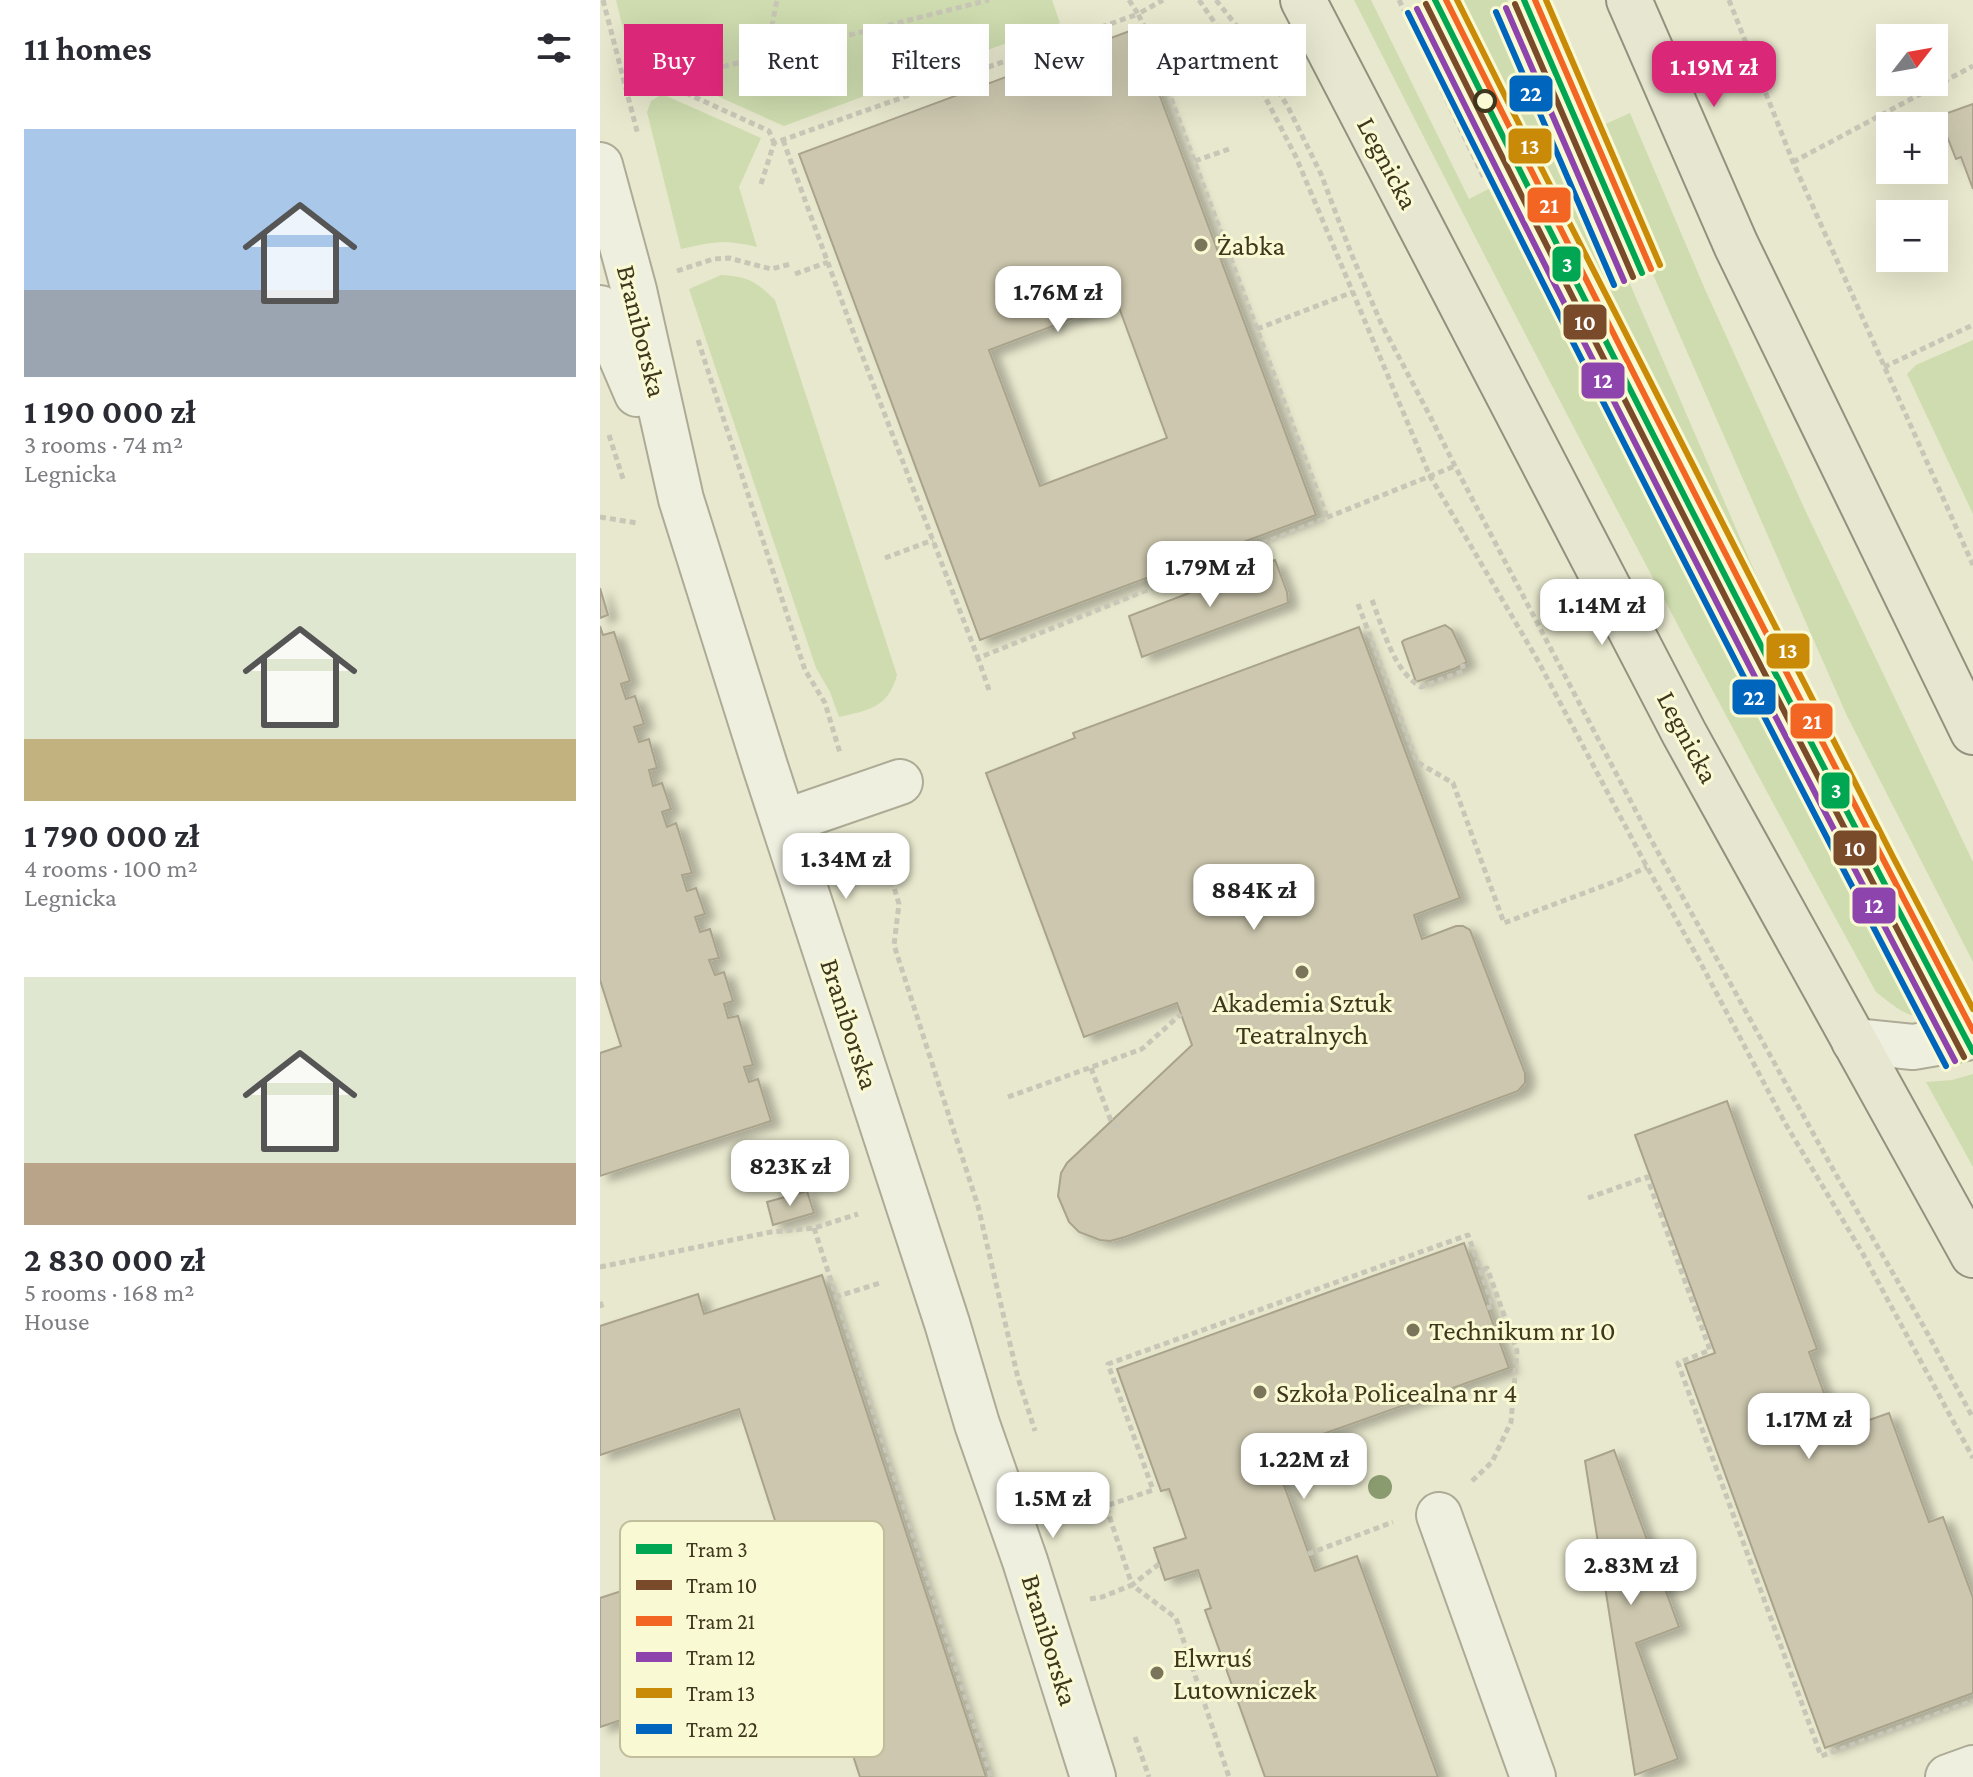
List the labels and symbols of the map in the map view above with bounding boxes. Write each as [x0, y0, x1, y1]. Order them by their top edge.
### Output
north arrow [1876, 24, 1948, 96]
pin: 1.19M zł [1631, 41, 1797, 109]
line badge: 22 [1508, 74, 1554, 113]
text: 22 [1520, 81, 1542, 106]
unlabelled marker [1474, 90, 1496, 112]
street label: Legnicka [1351, 112, 1425, 214]
line badge: 13 [1507, 127, 1553, 165]
text: 13 [1521, 134, 1539, 159]
line badge: 21 [1526, 186, 1572, 224]
text: 21 [1539, 193, 1559, 218]
place label: Żabka [1217, 230, 1285, 261]
marker: Żabka [1192, 236, 1210, 254]
line badge: 3 [1551, 245, 1582, 283]
text: 3 [1562, 252, 1572, 277]
street label: Braniborska [611, 262, 673, 400]
pin: 1.76M zł [975, 266, 1141, 334]
line badge: 10 [1562, 303, 1608, 341]
text: 10 [1574, 310, 1596, 335]
line badge: 12 [1580, 361, 1626, 400]
text: 12 [1593, 368, 1613, 393]
pin: 1.79M zł [1127, 541, 1293, 609]
pin: 1.14M zł [1519, 579, 1685, 647]
line badge: 13 [1765, 632, 1811, 670]
text: 13 [1779, 638, 1797, 663]
line badge: 22 [1731, 678, 1777, 716]
text: 22 [1743, 685, 1765, 710]
street label: Legnicka [1651, 686, 1725, 788]
line badge: 21 [1789, 702, 1834, 740]
text: 21 [1802, 709, 1822, 734]
line badge: 3 [1820, 771, 1851, 810]
text: 3 [1831, 778, 1841, 803]
line badge: 10 [1832, 829, 1878, 867]
pin: 1.34M zł [763, 833, 929, 901]
text: 10 [1844, 836, 1866, 861]
pin: 884K zł [1180, 864, 1328, 932]
line badge: 12 [1851, 886, 1897, 925]
text: 12 [1864, 893, 1884, 918]
street label: Braniborska [814, 955, 886, 1093]
marker: Akademia Sztuk Teatralnych [1293, 963, 1311, 981]
place label: Akademia Sztuk Teatralnych [1212, 987, 1392, 1050]
pin: 823K zł [716, 1140, 864, 1208]
place label: Technikum nr 10 [1429, 1315, 1616, 1346]
marker: Technikum nr 10 [1404, 1321, 1422, 1339]
place label: Szkoła Policealna nr 4 [1276, 1377, 1518, 1408]
marker: Szkoła Policealna nr 4 [1251, 1383, 1269, 1401]
pin: 1.17M zł [1726, 1393, 1892, 1461]
pin: 1.22M zł [1221, 1433, 1387, 1501]
pin: 1.5M zł [979, 1472, 1127, 1540]
legend [620, 1521, 884, 1757]
text: Tram 3 [686, 1537, 748, 1562]
pin: 2.83M zł [1548, 1539, 1714, 1607]
street label: Braniborska [1015, 1571, 1085, 1709]
text: Tram 10 [686, 1573, 757, 1598]
text: Tram 21 [686, 1609, 755, 1634]
place label: Elwruś Lutowniczek [1173, 1642, 1317, 1705]
text: Tram 12 [686, 1645, 755, 1670]
marker: Elwruś Lutowniczek [1148, 1664, 1166, 1682]
text: Tram 13 [686, 1681, 755, 1706]
text: Tram 22 [686, 1717, 758, 1742]

